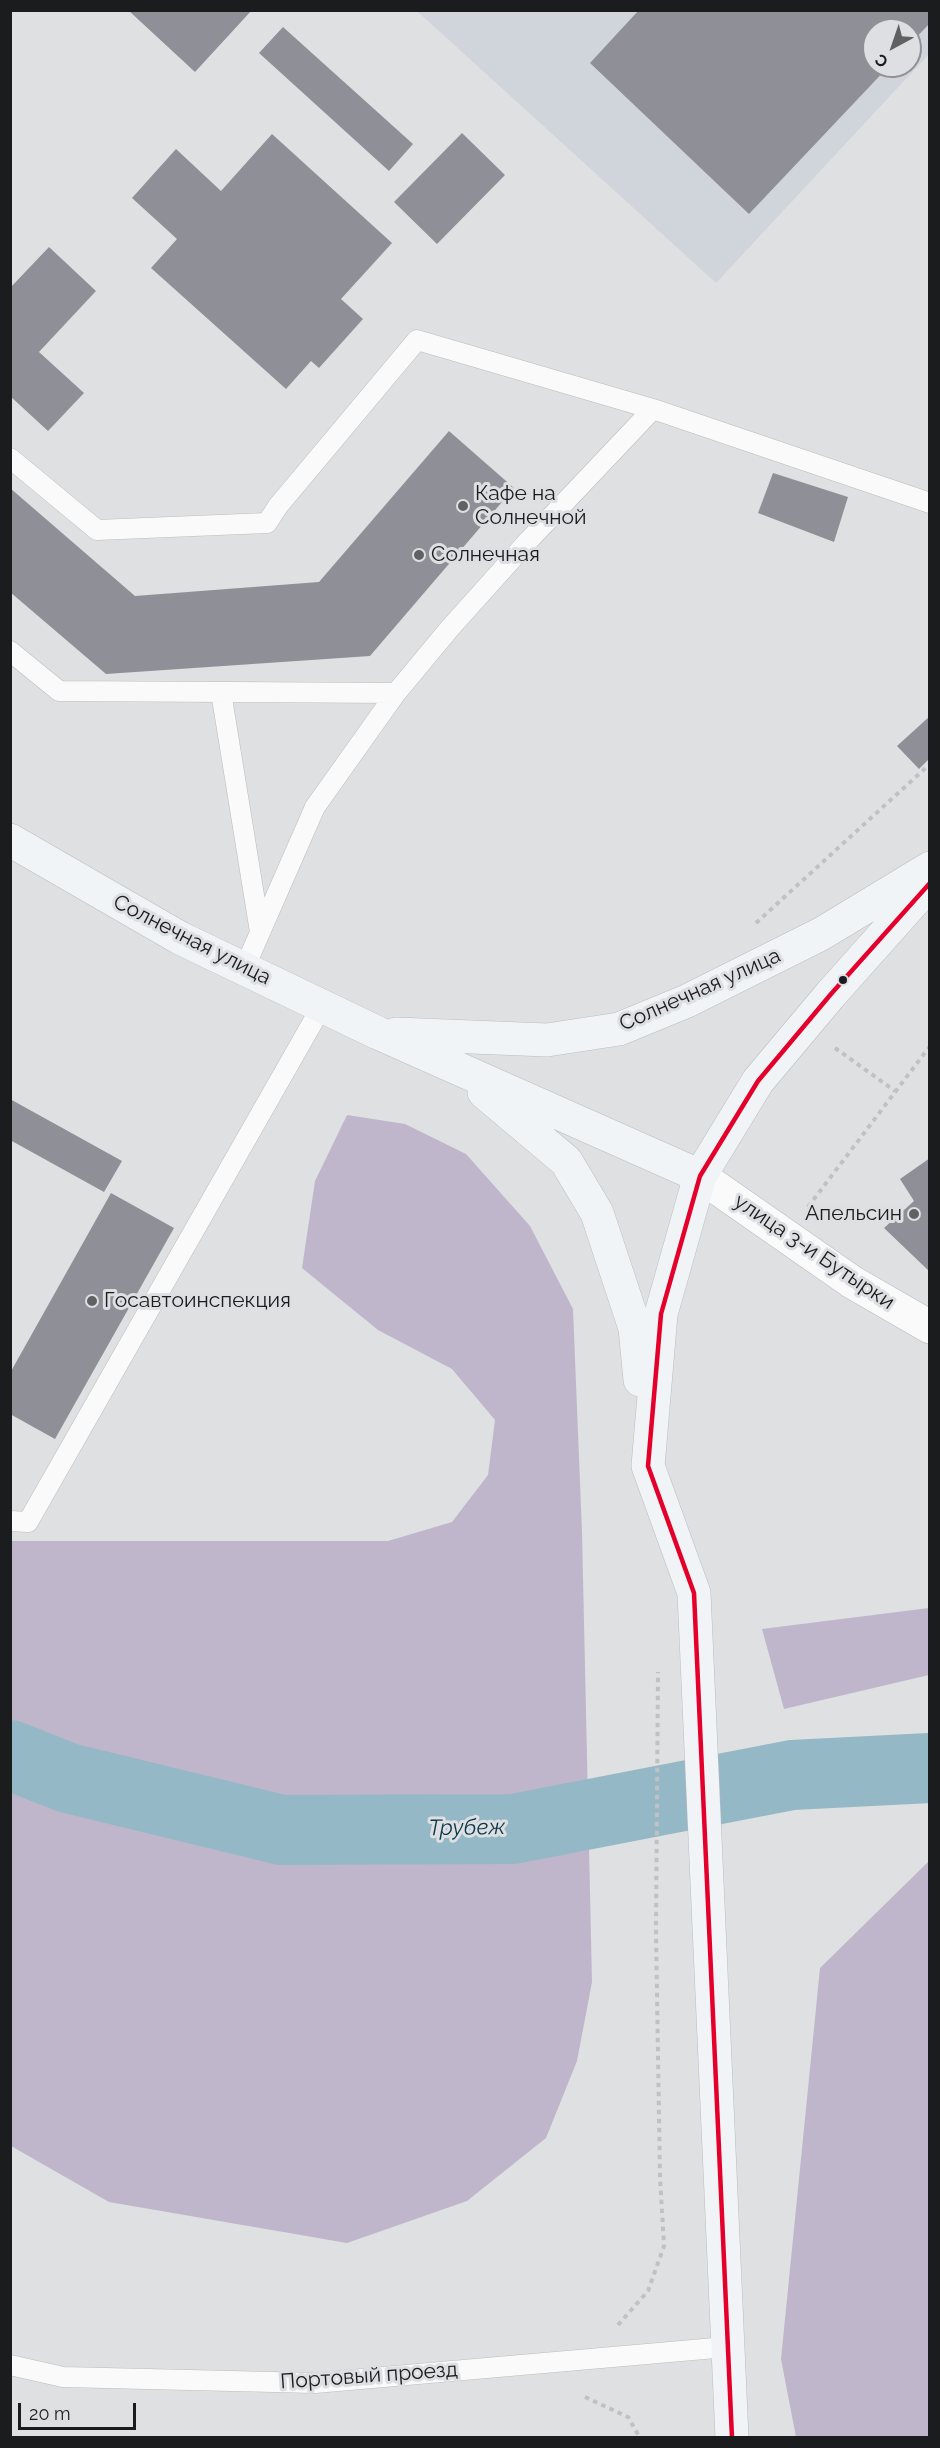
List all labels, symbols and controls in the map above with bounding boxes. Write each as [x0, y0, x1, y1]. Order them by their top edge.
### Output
north arrow [862, 18, 922, 78]
text: С [871, 50, 892, 71]
place label: Кафе на Солнечной [475, 481, 586, 531]
marker: Кафе на Солнечной [456, 499, 470, 513]
place label: Солнечная [431, 542, 540, 568]
marker: Солнечная [412, 548, 426, 562]
street label: Солнечная улица [109, 889, 275, 991]
street label: Солнечная улица [616, 943, 784, 1037]
unlabelled marker [837, 974, 849, 986]
street label: улица 3-и Бутырки [729, 1189, 899, 1315]
place label: Апельсин [805, 1201, 902, 1227]
marker: Апельсин [907, 1207, 921, 1221]
place label: Госавтоинспекция [104, 1288, 291, 1314]
marker: Госавтоинспекция [85, 1294, 99, 1308]
water label: Трубеж [428, 1814, 506, 1842]
street label: Портовый проезд [279, 2357, 459, 2395]
scale bar [21, 2391, 140, 2429]
text: 20 m [29, 2403, 71, 2424]

